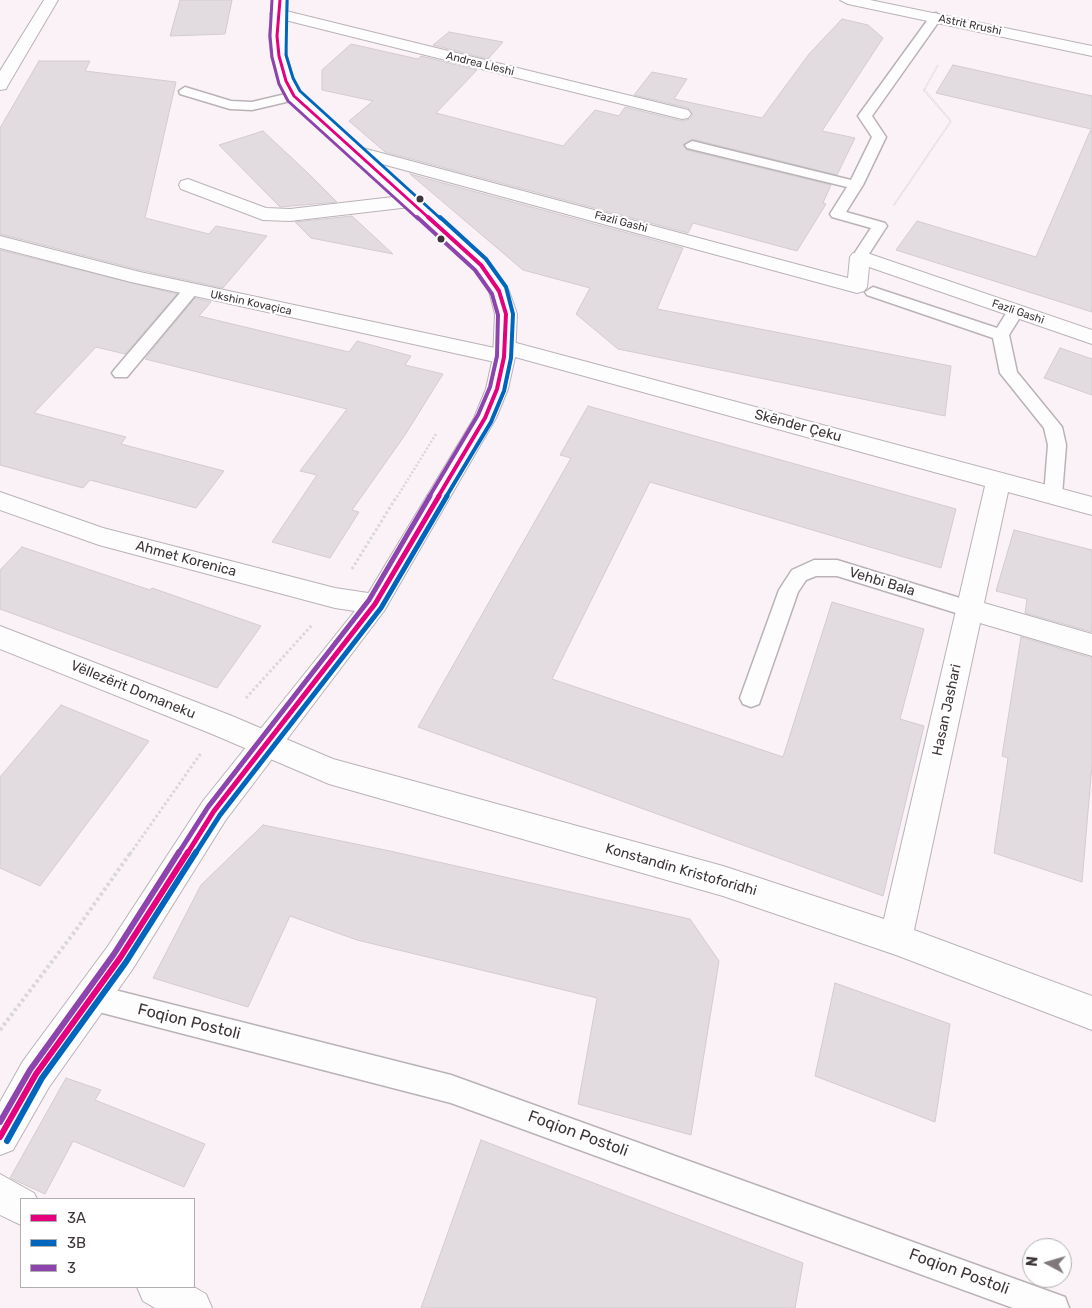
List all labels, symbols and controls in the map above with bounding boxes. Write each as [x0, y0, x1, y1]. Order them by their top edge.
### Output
street label: Astrit Rrushi [937, 12, 1003, 38]
street label: Andrea Lleshi [445, 49, 515, 79]
unlabelled marker [415, 194, 425, 204]
street label: Fazli Gashi [593, 209, 649, 235]
unlabelled marker [436, 234, 446, 244]
street label: Ukshin Kovaçica [209, 288, 293, 318]
street label: Fazli Gashi [990, 297, 1046, 327]
street label: Skënder Çeku [753, 406, 843, 446]
street label: Ahmet Korenica [134, 538, 238, 580]
street label: Vehbi Bala [847, 564, 917, 600]
street label: Vëllezërit Domaneku [68, 657, 198, 723]
street label: Hasan Jashari [929, 663, 965, 757]
street label: Konstandin Kristoforidhi [603, 840, 759, 900]
street label: Foqion Postoli [136, 1000, 242, 1044]
street label: Foqion Postoli [525, 1107, 631, 1161]
legend [20, 1198, 195, 1288]
text: 3A [67, 1209, 86, 1227]
text: 3B [67, 1234, 86, 1252]
north arrow [1022, 1238, 1072, 1288]
street label: Foqion Postoli [906, 1245, 1012, 1299]
text: N [1024, 1256, 1042, 1267]
text: 3 [67, 1259, 76, 1277]

